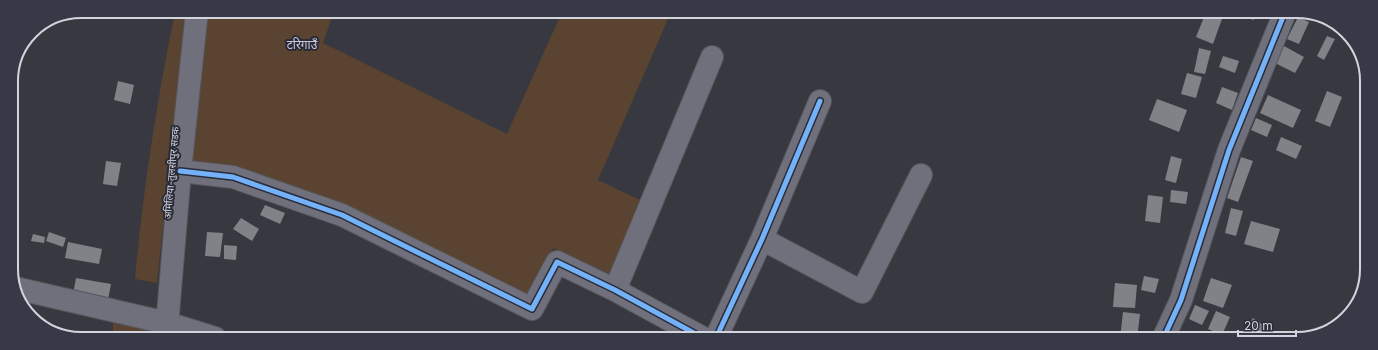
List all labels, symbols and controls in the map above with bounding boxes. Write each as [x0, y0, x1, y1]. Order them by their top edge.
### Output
district label: टरिगाउँ [287, 37, 318, 52]
street label: अमिलिया-तुलसीपुर सडक [161, 126, 182, 220]
scale bar [1238, 312, 1296, 338]
text: 20 m [1244, 318, 1273, 333]

